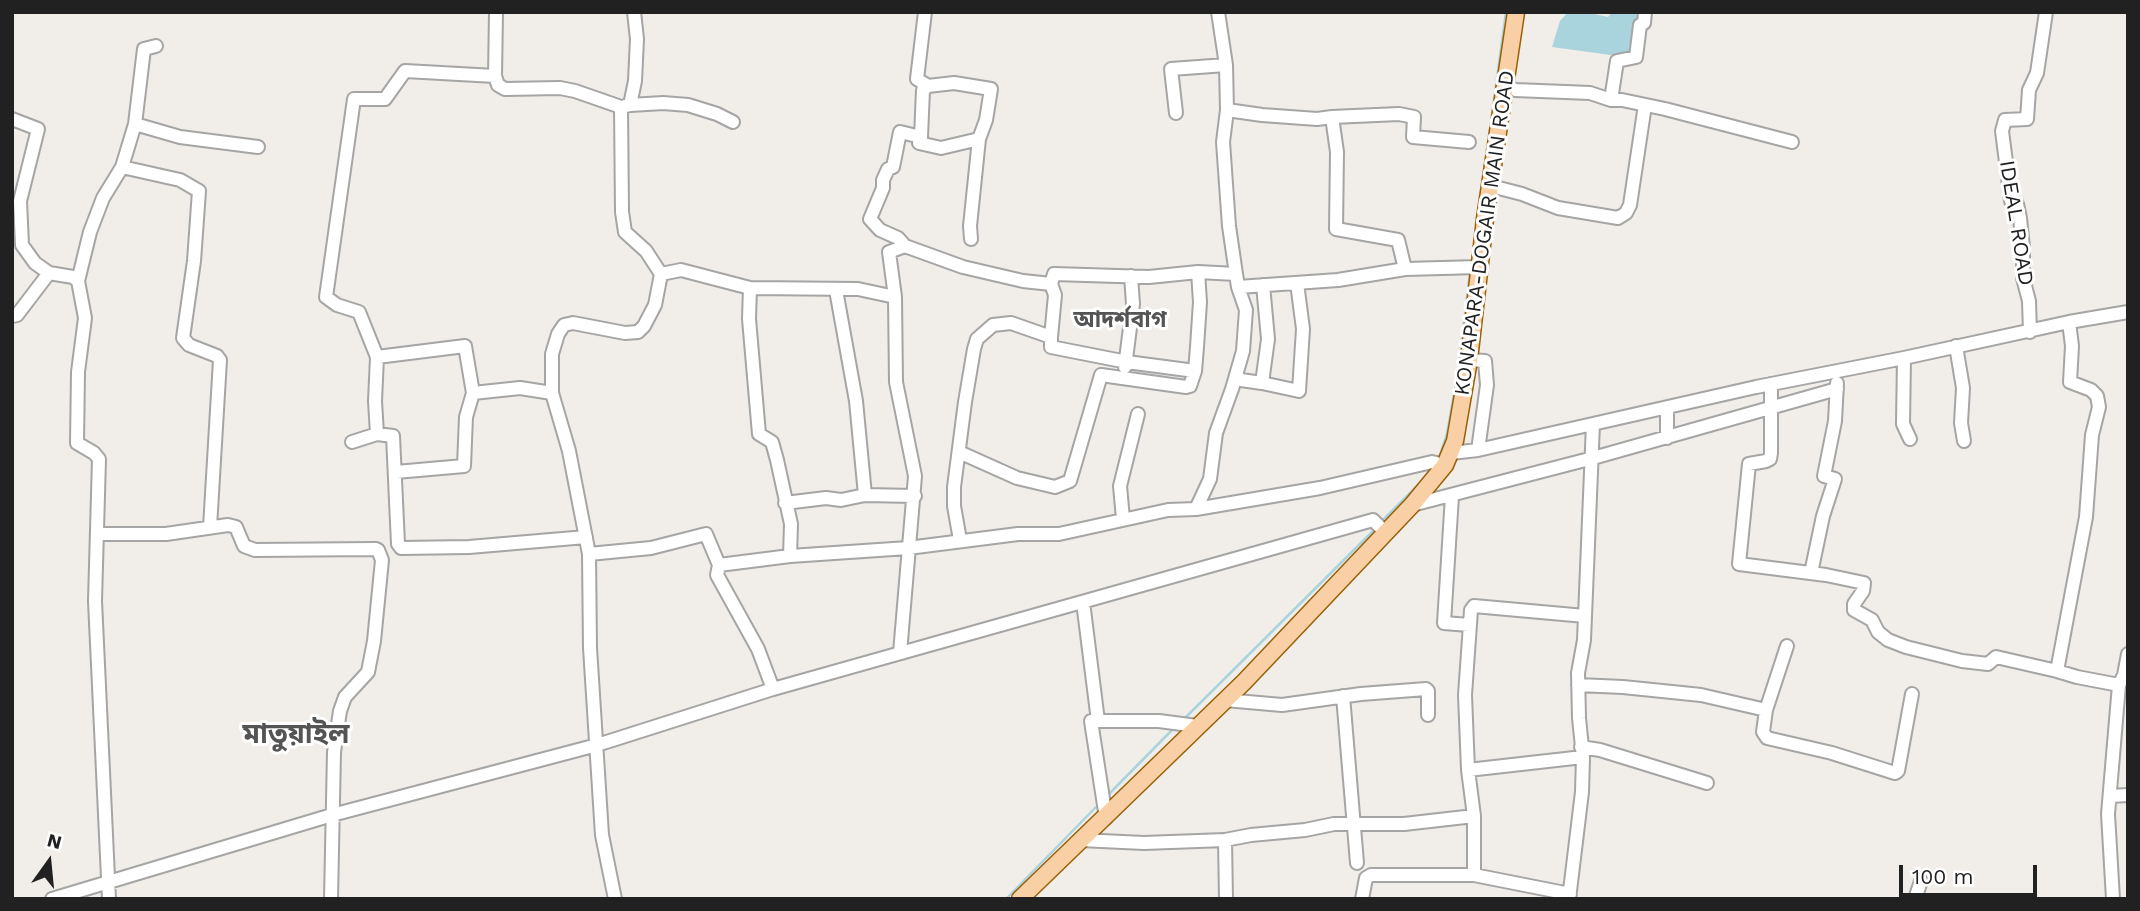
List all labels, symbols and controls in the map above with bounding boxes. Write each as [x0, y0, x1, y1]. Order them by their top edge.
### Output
street label: KONAPARA-DOGAIR MAIN ROAD [1450, 69, 1520, 397]
street label: IDEAL ROAD [1994, 159, 2038, 287]
district label: আদর্শবাগ [1073, 306, 1167, 334]
district label: মাতুয়াইল [243, 718, 349, 752]
north arrow [14, 827, 84, 897]
text: N [45, 828, 64, 854]
scale bar [1902, 852, 2040, 896]
text: 100 m [1912, 864, 1974, 889]

